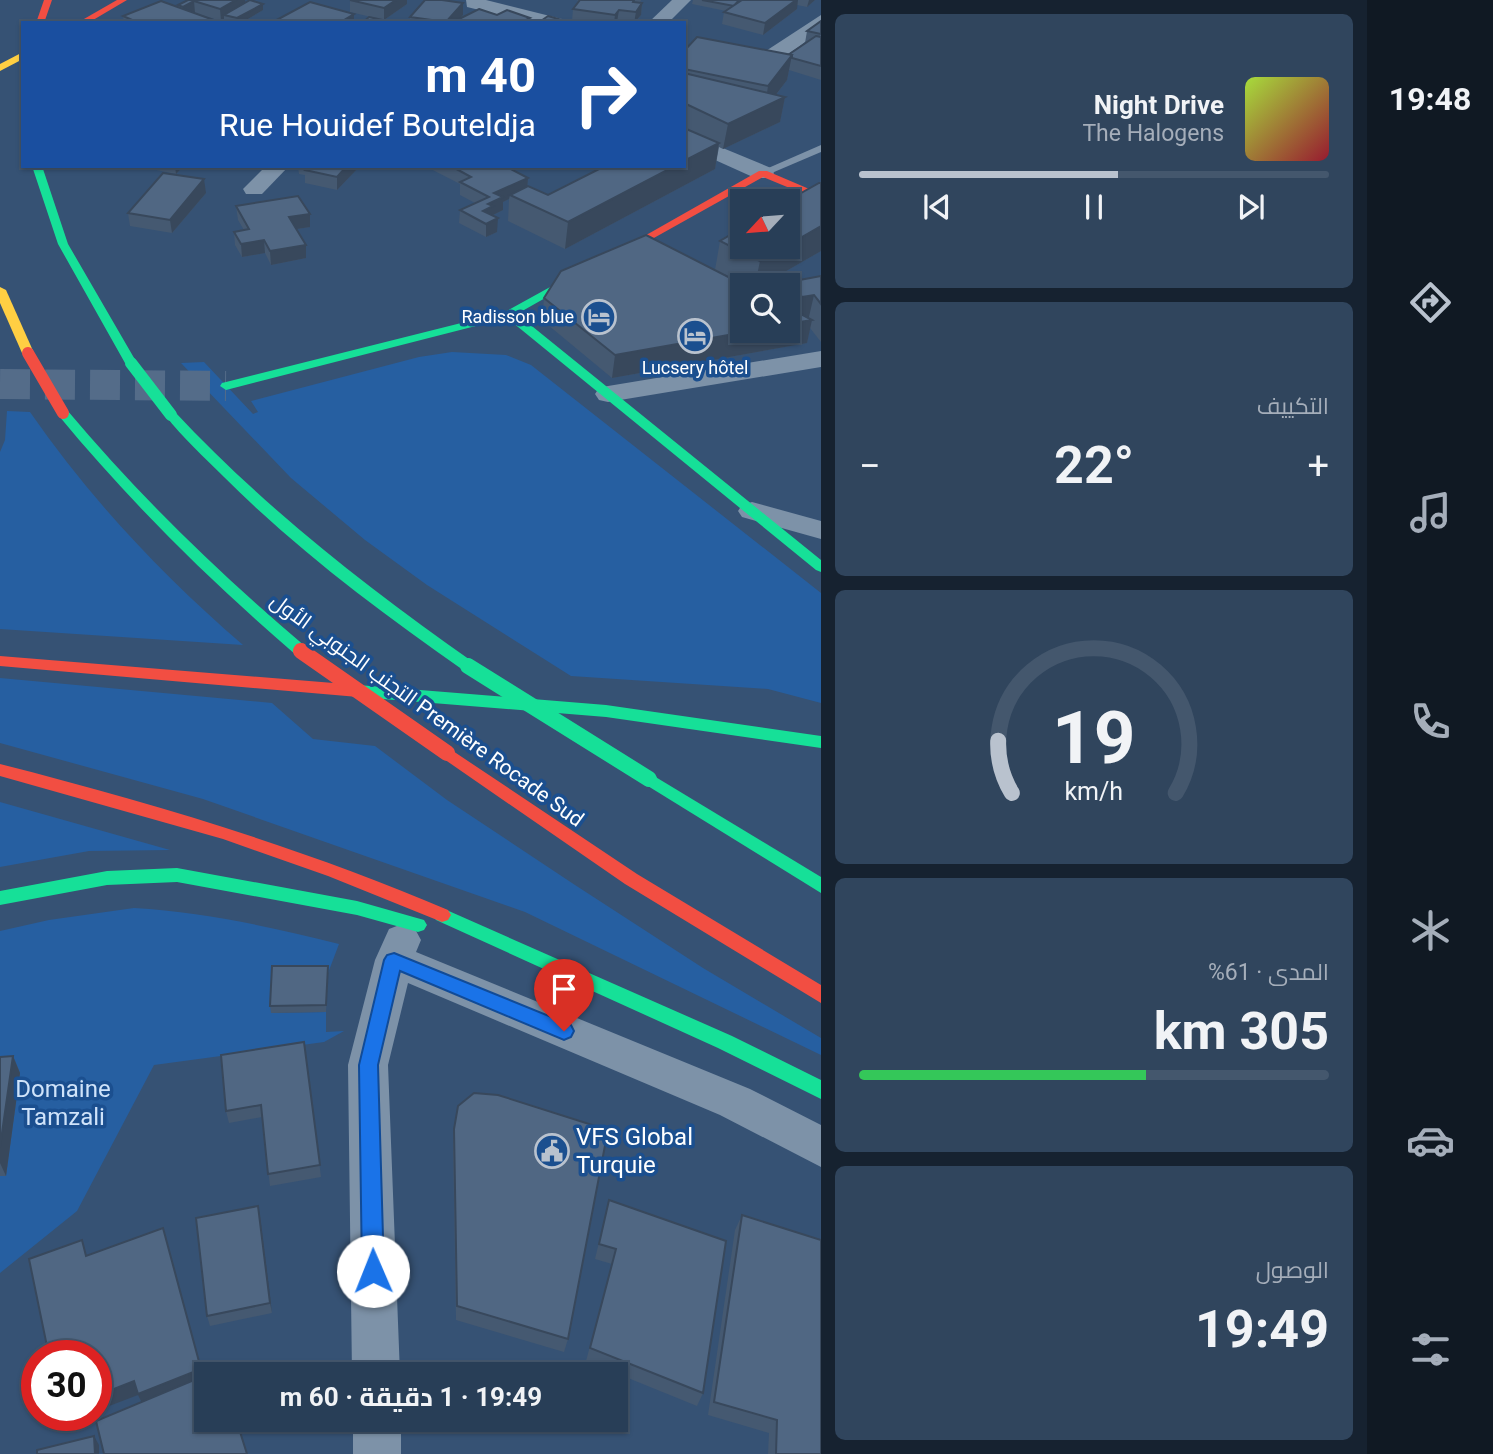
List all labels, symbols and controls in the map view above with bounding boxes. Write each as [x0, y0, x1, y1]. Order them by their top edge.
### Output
text: 40 m [425, 47, 536, 104]
icon: right [560, 49, 651, 140]
text: 19:48 [1389, 80, 1471, 118]
text: Night Drive [1094, 90, 1224, 120]
text: Rue Houidef Bouteldja [219, 106, 536, 144]
text: The Halogens [1082, 120, 1224, 147]
icon: previous [918, 188, 956, 226]
icon: pause [1075, 188, 1113, 226]
icon: next [1232, 188, 1270, 226]
north arrow [730, 189, 800, 259]
map controls [730, 189, 800, 343]
button: search [730, 273, 800, 343]
icon: directions [1406, 278, 1455, 327]
hotel icon: Radisson blue [580, 298, 618, 336]
place label: Radisson blue [461, 306, 574, 327]
hotel icon: Lucsery hôtel [676, 317, 714, 355]
place label: Lucsery hôtel [642, 357, 748, 378]
text: التكييف [1257, 393, 1329, 420]
text: 22° [1054, 435, 1134, 496]
text: − [859, 444, 881, 488]
text: + [1307, 444, 1329, 488]
icon: music [1406, 488, 1455, 537]
street label: التجنب الجنوبي الأول Première Rocade Sud [263, 588, 588, 835]
text: 19 [1052, 695, 1136, 781]
icon: phone [1406, 697, 1455, 746]
text: km/h [1065, 777, 1123, 806]
icon: climate [1406, 906, 1455, 955]
pin [534, 959, 594, 1031]
text: المدى · 61% [1208, 959, 1329, 986]
icon: arrive [545, 970, 583, 1008]
text: 305 km [1154, 1001, 1329, 1062]
park label: Domaine Tamzali [15, 1075, 111, 1131]
icon: car [1406, 1116, 1455, 1165]
place label: VFS Global Turquie [576, 1123, 693, 1179]
public building icon: VFS Global Turquie [533, 1132, 571, 1170]
position arrow [336, 1234, 410, 1308]
text: الوصول [1256, 1257, 1329, 1284]
text: 19:49 [1195, 1299, 1329, 1360]
icon: filters [1406, 1325, 1455, 1374]
speed limit sign: 30 [21, 1340, 112, 1431]
text: 19:49 · 1 دقيقة · 60 m [280, 1382, 542, 1412]

